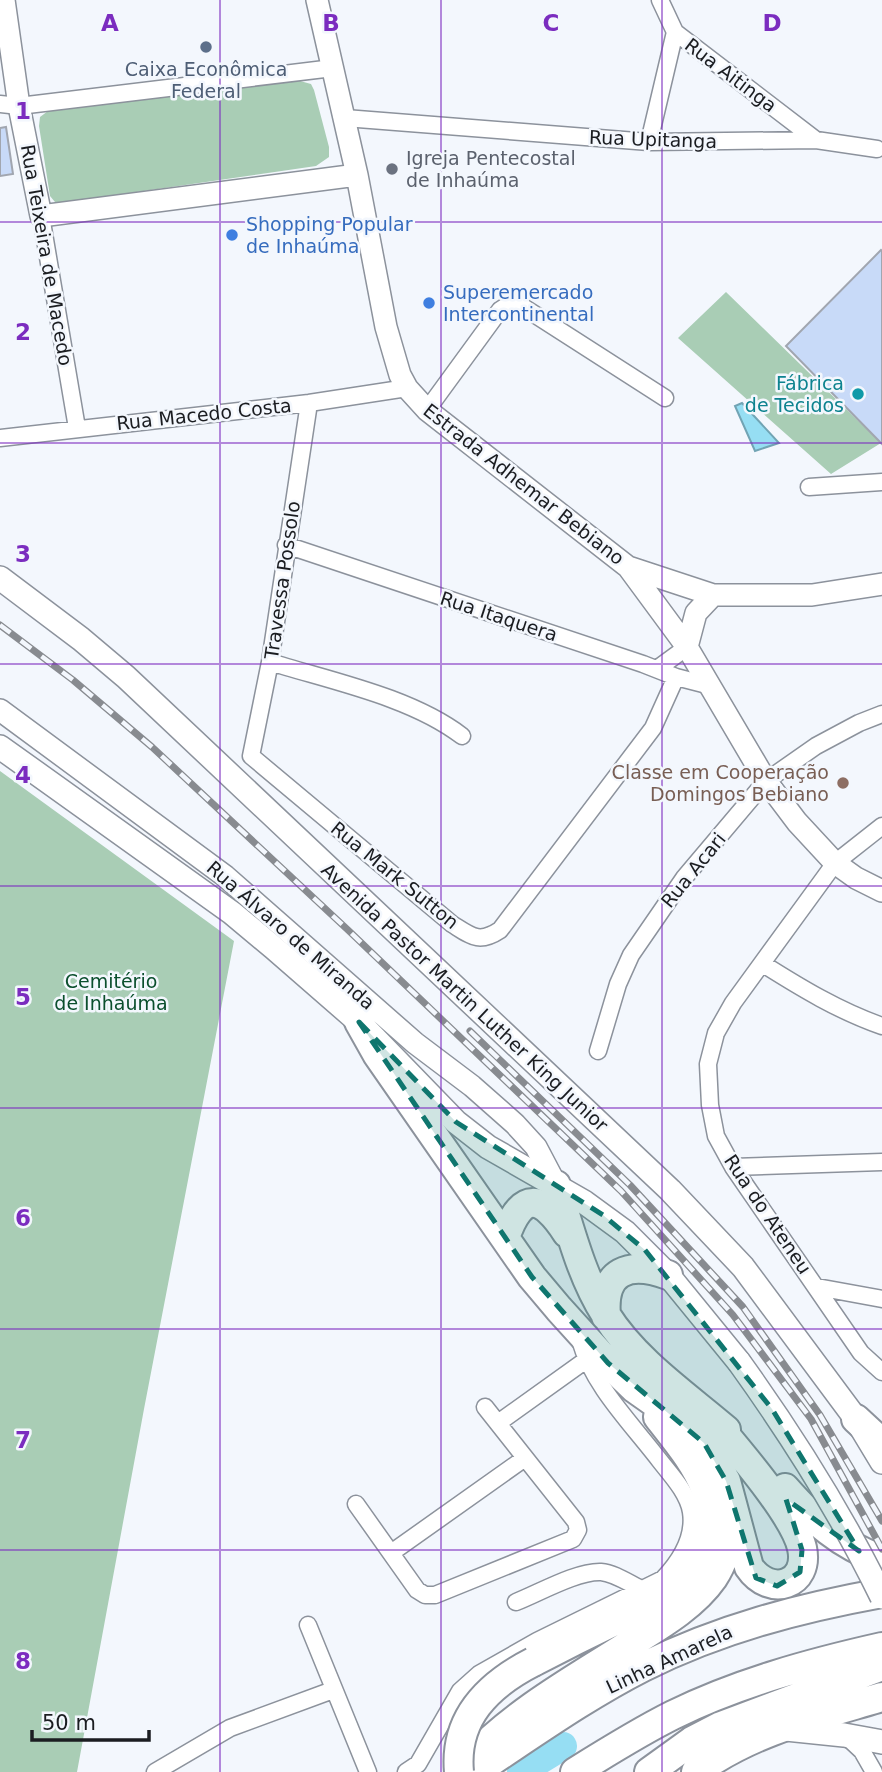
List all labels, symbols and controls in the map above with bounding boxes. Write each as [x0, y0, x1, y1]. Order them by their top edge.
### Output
text: A [101, 10, 119, 36]
text: B [322, 10, 340, 36]
text: C [543, 10, 559, 36]
text: D [762, 10, 782, 36]
street label: Rua Aitinga [681, 33, 781, 117]
marker: Caixa Econômica Federal [198, 39, 214, 55]
place label: Caixa Econômica Federal [125, 58, 287, 102]
text: 1 [15, 98, 31, 124]
street label: Rua Upitanga [589, 126, 717, 152]
street label: Rua Teixeira de Macedo [17, 143, 77, 367]
place label: Igreja Pentecostal de Inhaúma [406, 147, 576, 191]
marker: Igreja Pentecostal de Inhaúma [384, 161, 400, 177]
place label: Shopping Popular de Inhaúma [246, 213, 413, 257]
marker: Shopping Popular de Inhaúma [224, 227, 240, 243]
place label: Superemercado Intercontinental [443, 281, 594, 325]
marker: Superemercado Intercontinental [421, 295, 437, 311]
text: 2 [15, 319, 31, 345]
place label: Fábrica de Tecidos [745, 372, 844, 416]
marker: Fábrica de Tecidos [850, 386, 866, 402]
street label: Rua Macedo Costa [115, 394, 293, 434]
street label: Estrada Adhemar Bebiano [419, 399, 629, 569]
street label: Travessa Possolo [260, 500, 304, 661]
text: 3 [15, 541, 31, 567]
street label: Rua Itaquera [438, 587, 560, 645]
place label: Classe em Cooperação Domingos Bebiano [612, 761, 829, 805]
text: 4 [15, 762, 31, 788]
marker: Classe em Cooperação Domingos Bebiano [835, 775, 851, 791]
street label: Rua Mark Sutton [327, 817, 463, 933]
street label: Rua Acari [656, 828, 730, 912]
street label: Rua Álvaro de Miranda [203, 856, 379, 1014]
street label: Avenida Pastor Martin Luther King Junior [317, 858, 613, 1136]
park label: Cemitério de Inhaúma [54, 970, 168, 1014]
text: 5 [15, 984, 31, 1010]
street label: Rua do Ateneu [720, 1150, 816, 1278]
text: 6 [15, 1205, 31, 1231]
text: 7 [15, 1427, 31, 1453]
street label: Linha Amarela [602, 1620, 736, 1698]
text: 8 [15, 1648, 31, 1674]
scale bar [32, 1698, 149, 1742]
text: 50 m [42, 1711, 96, 1735]

